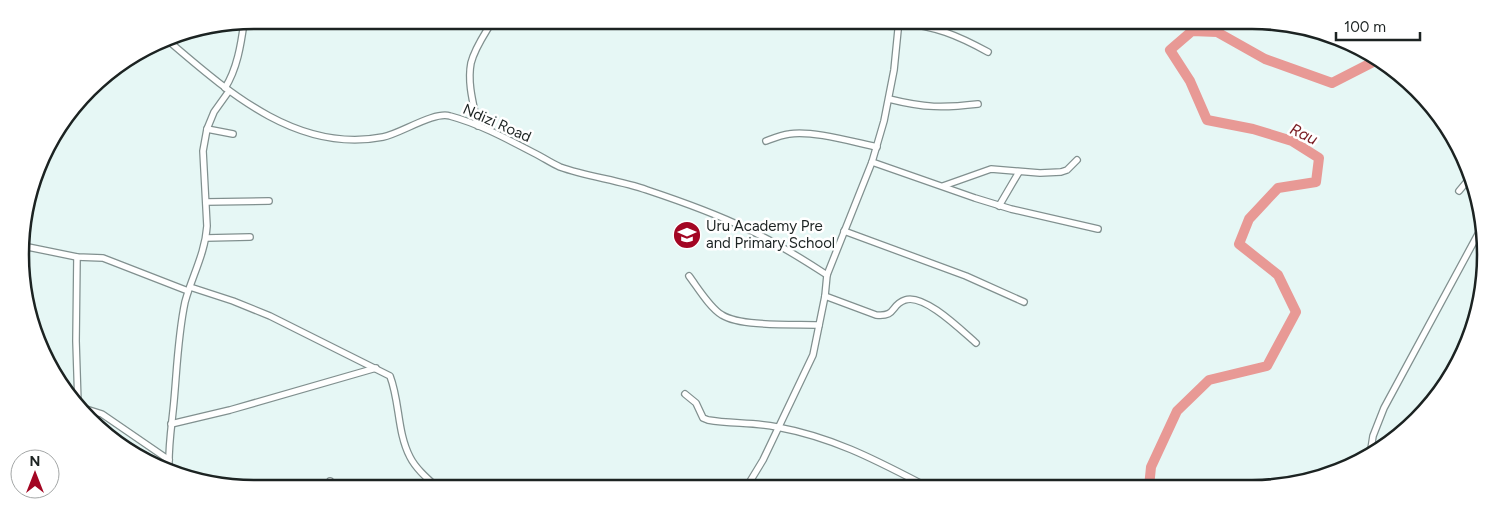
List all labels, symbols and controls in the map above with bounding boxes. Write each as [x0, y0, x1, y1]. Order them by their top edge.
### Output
scale bar [1336, 10, 1420, 42]
text: 100 m [1344, 18, 1386, 36]
street label: Ndizi Road [460, 100, 534, 146]
water label: Rau [1287, 119, 1321, 149]
place label: Uru Academy Pre and Primary School [706, 217, 835, 252]
school or university icon: Uru Academy Pre and Primary School [672, 220, 702, 250]
north arrow [10, 449, 60, 499]
text: N [30, 453, 40, 470]

